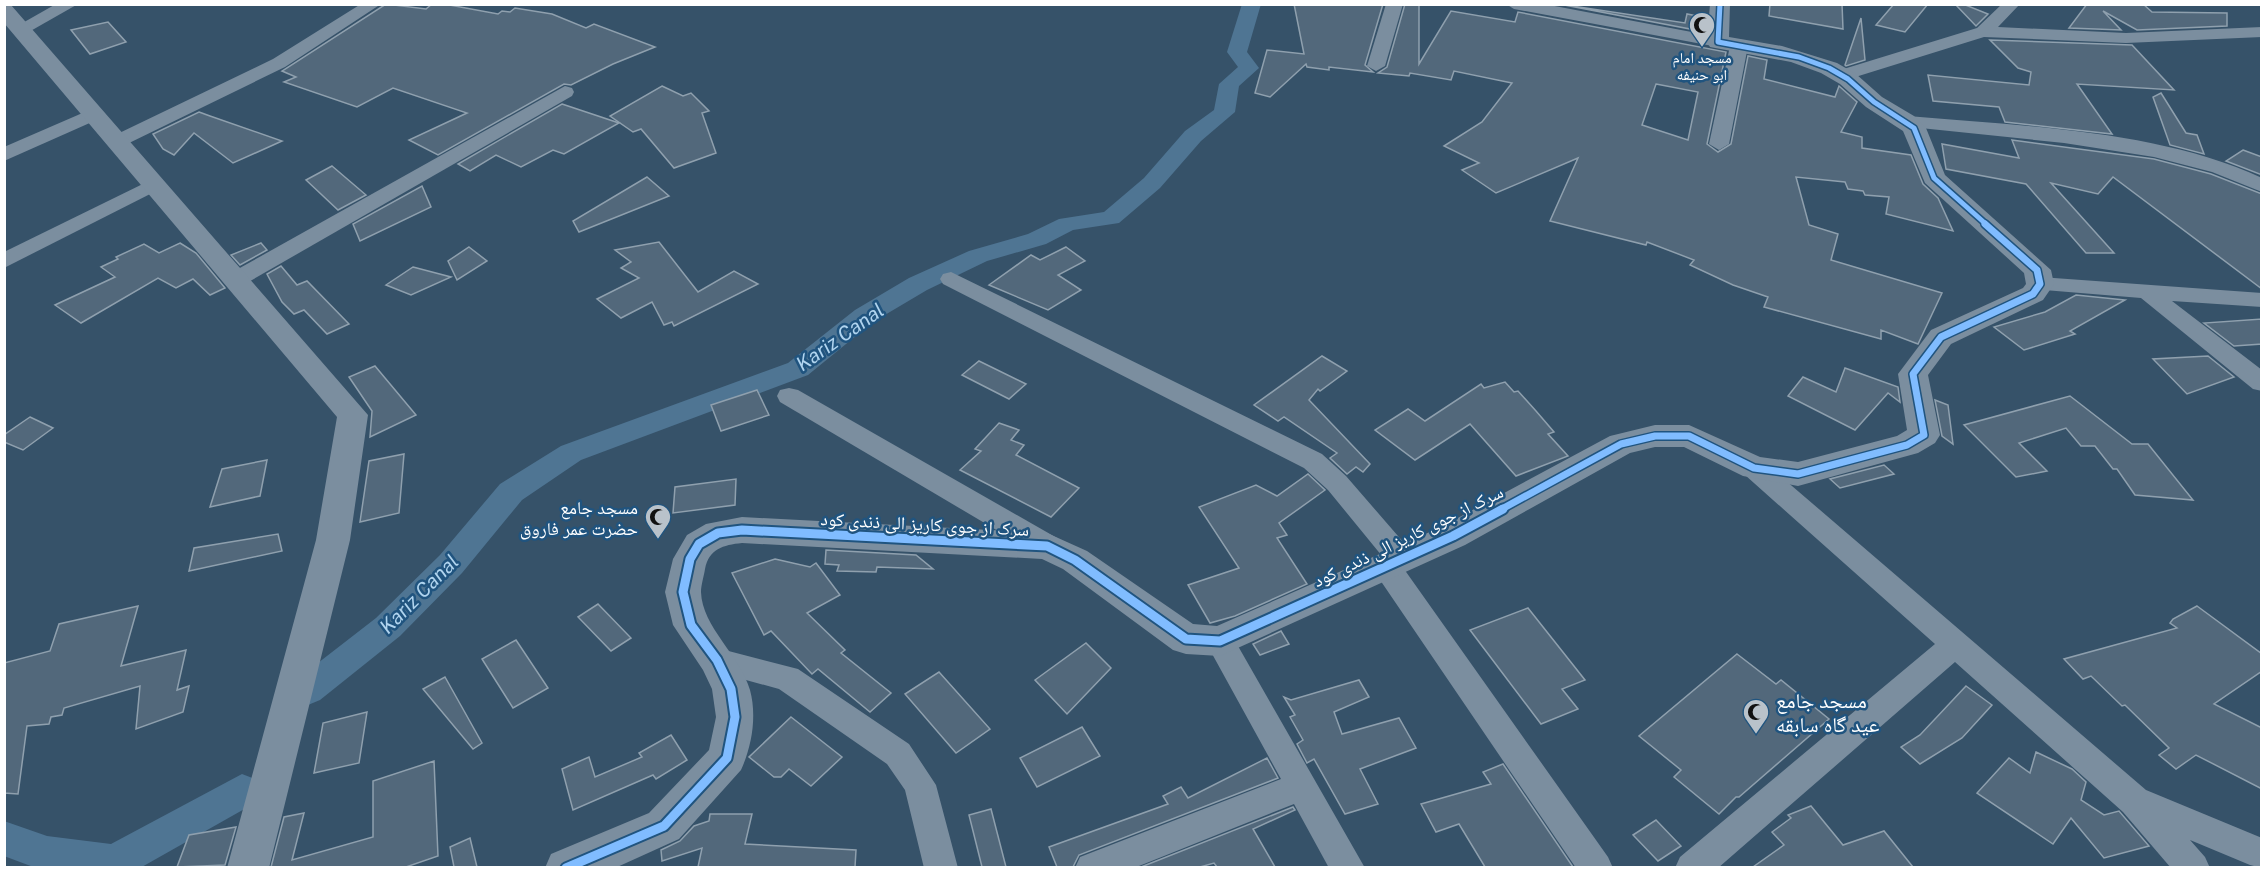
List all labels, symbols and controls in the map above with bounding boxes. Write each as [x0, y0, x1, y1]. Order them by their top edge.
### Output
mosque icon: مسجد امام ابو حنیفه [1687, 10, 1717, 48]
place label: مسجد امام ابو حنیفه [1672, 49, 1732, 84]
water label: Kariz Canal [791, 298, 889, 376]
street label: سرک از جوی کاریز الی ذندی کود [1310, 481, 1507, 592]
place label: مسجد جامع حضرت عمر فاروق [520, 497, 638, 540]
mosque icon: مسجد جامع حضرت عمر فاروق [643, 502, 673, 540]
street label: سرک از جوی کاریز الی ذندی کود [820, 508, 1030, 541]
water label: Kariz Canal [375, 550, 463, 638]
place label: مسجد جامع عید گاه سابقه [1776, 688, 1880, 737]
mosque icon: مسجد جامع عید گاه سابقه [1741, 697, 1771, 735]

